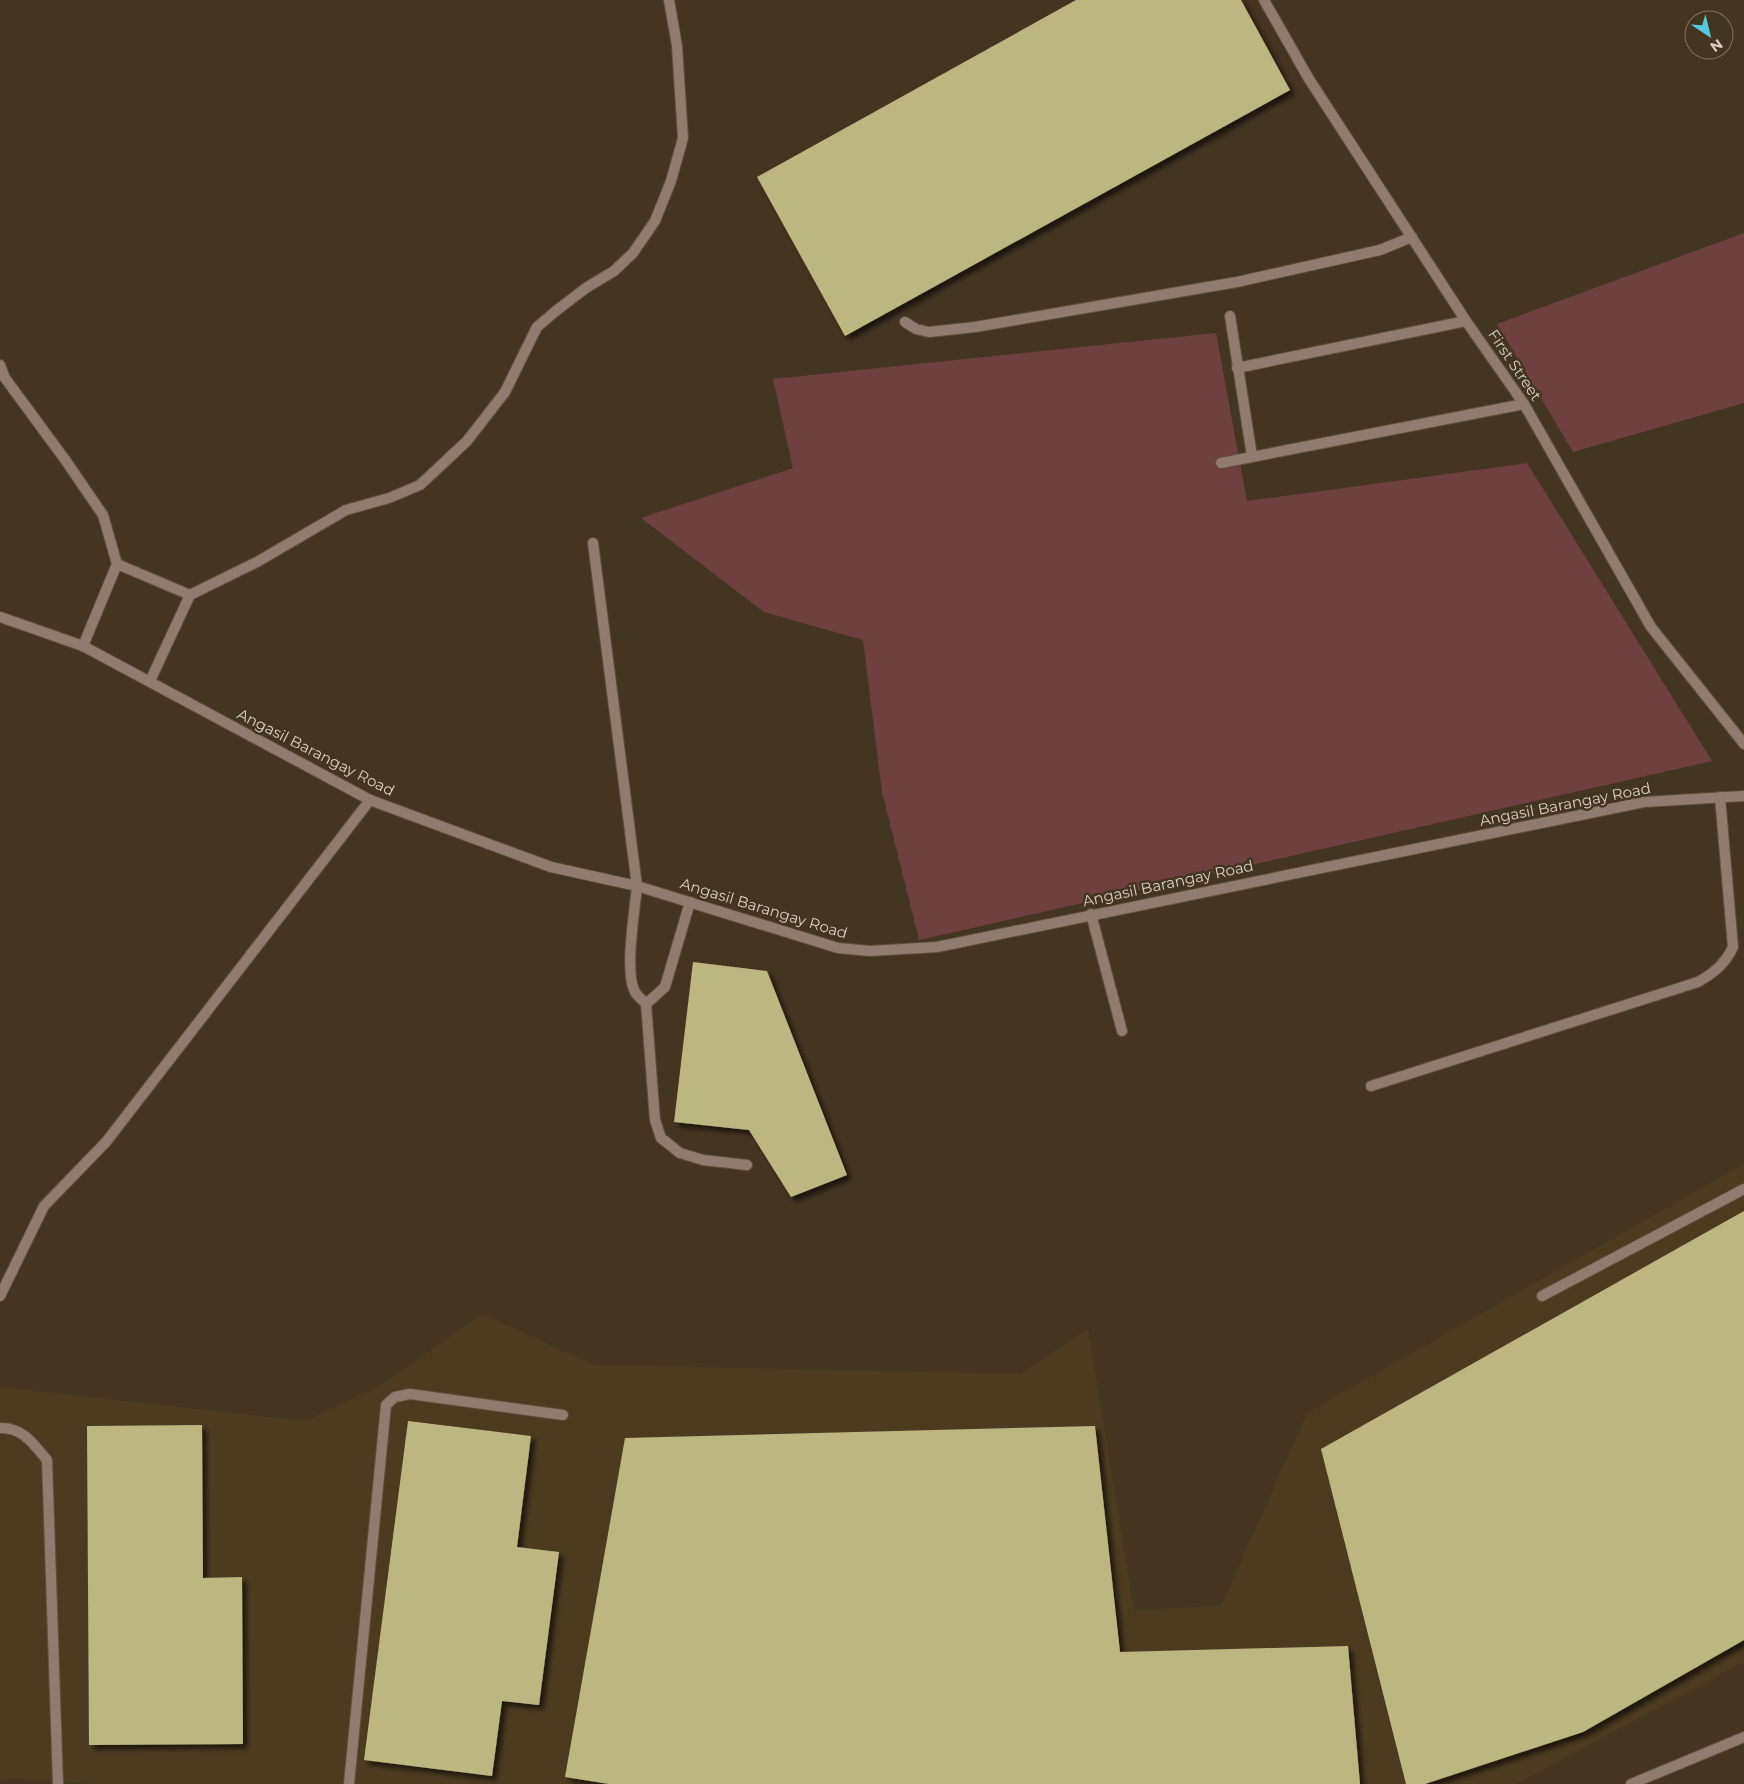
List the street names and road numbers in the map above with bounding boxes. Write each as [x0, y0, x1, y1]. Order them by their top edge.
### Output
street label: First Street [1484, 326, 1546, 404]
street label: Angasil Barangay Road [234, 704, 398, 800]
street label: Angasil Barangay Road [1478, 778, 1652, 830]
street label: Angasil Barangay Road [1081, 856, 1255, 910]
street label: Angasil Barangay Road [678, 873, 850, 943]

